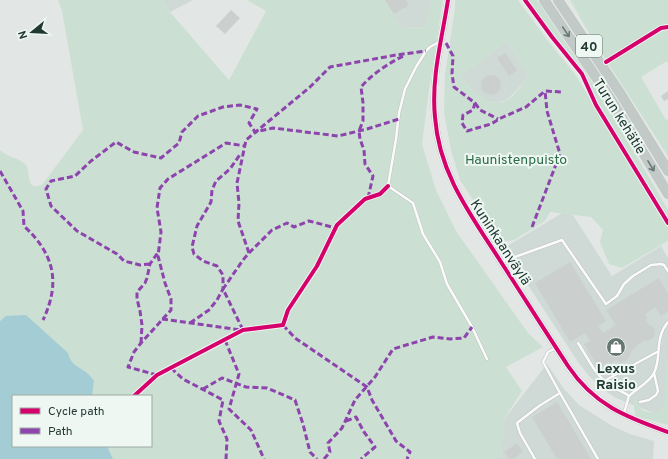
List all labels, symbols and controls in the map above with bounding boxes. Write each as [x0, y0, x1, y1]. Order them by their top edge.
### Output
north arrow [12, 12, 52, 52]
one-way arrow [562, 26, 570, 37]
text: N [16, 29, 31, 41]
road number: 40 [576, 35, 602, 57]
street label: Turun kehätie [589, 76, 649, 158]
park label: Haunistenpuisto [465, 152, 567, 169]
one-way arrow [648, 160, 656, 172]
street label: Kuninkaanväylä [466, 197, 534, 289]
shop icon: Lexus Raisio [605, 336, 627, 358]
place label: Lexus Raisio [596, 361, 636, 394]
legend [12, 395, 152, 447]
text: Cycle path [48, 404, 105, 420]
text: Path [48, 424, 73, 440]

